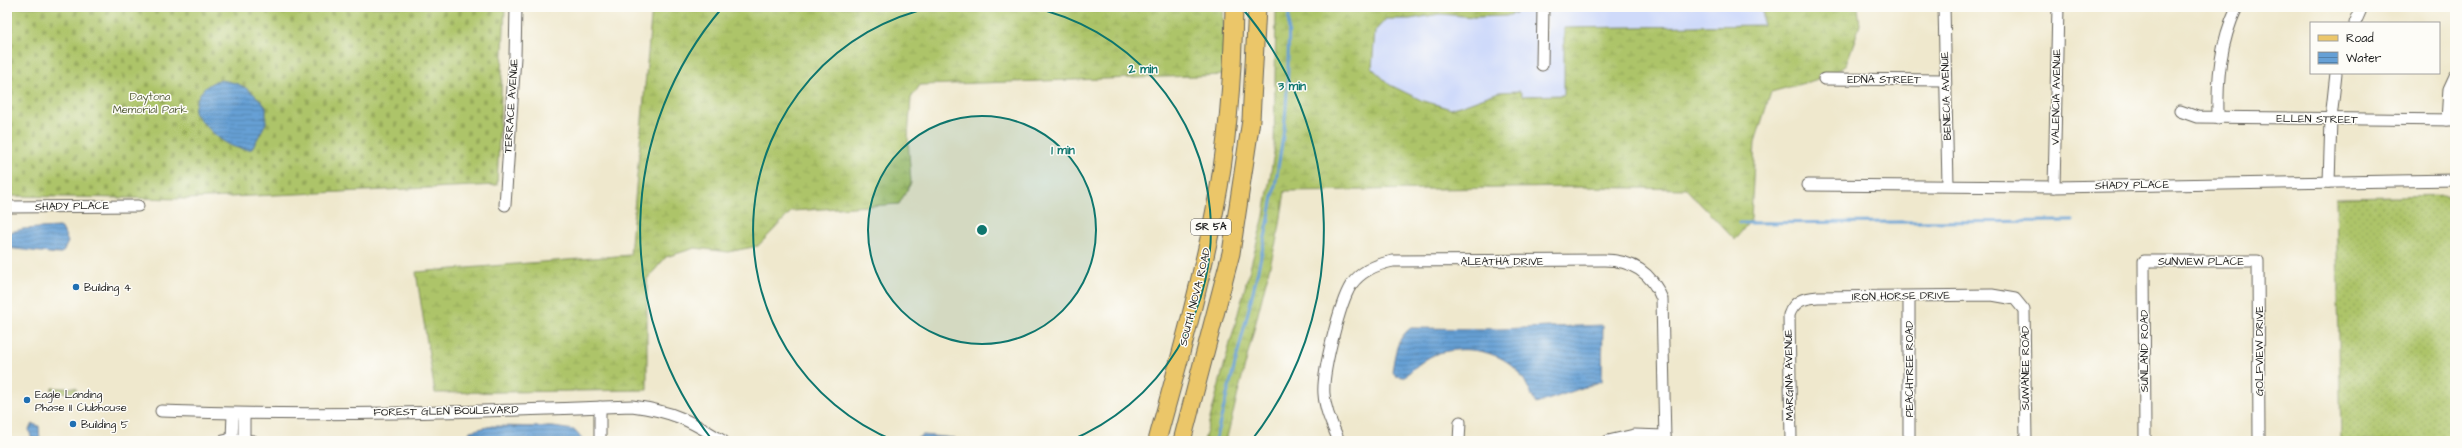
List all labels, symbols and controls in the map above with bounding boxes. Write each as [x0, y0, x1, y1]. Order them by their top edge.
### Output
legend [2310, 22, 2440, 74]
text: Road [2346, 30, 2374, 47]
street label: VALENCIA AVENUE [2048, 48, 2064, 145]
text: Water [2346, 50, 2382, 67]
street label: BENECIA AVENUE [1937, 51, 1955, 141]
street label: TERRACE AVENUE [500, 58, 522, 154]
text: 2 min [1128, 61, 1157, 78]
street label: EDNA STREET [1847, 72, 1921, 87]
text: 3 min [1277, 78, 1306, 95]
park label: Daytona Memorial Park [113, 89, 188, 117]
street label: ELLEN STREET [2276, 111, 2358, 127]
text: 1 min [1051, 142, 1075, 159]
street label: SHADY PLACE [2095, 177, 2170, 193]
street label: SHADY PLACE [35, 198, 110, 214]
road number: SR 5A [1191, 219, 1231, 235]
centre of rings [975, 223, 989, 237]
street label: SOUTH NOVA ROAD [1176, 246, 1214, 348]
street label: ALEATHA DRIVE [1460, 254, 1544, 269]
street label: SUNVIEW PLACE [2158, 254, 2244, 269]
place label: Building 4 [84, 280, 132, 296]
marker: Building 4 [71, 282, 81, 292]
street label: IRON HORSE DRIVE [1852, 288, 1951, 304]
street label: GOLFVIEW DRIVE [2252, 305, 2267, 396]
street label: SUNLAND ROAD [2137, 310, 2152, 392]
street label: PEACHTREE ROAD [1902, 321, 1917, 417]
street label: SUWANEE ROAD [2018, 326, 2033, 410]
street label: MARGINA AVENUE [1781, 329, 1797, 421]
place label: Eagle Landing Phase II Clubhouse [35, 387, 127, 415]
marker: Eagle Landing Phase II Clubhouse [22, 395, 32, 405]
street label: FOREST GLEN BOULEVARD [373, 402, 519, 420]
place label: Building 5 [81, 417, 129, 433]
marker: Building 5 [68, 419, 78, 429]

